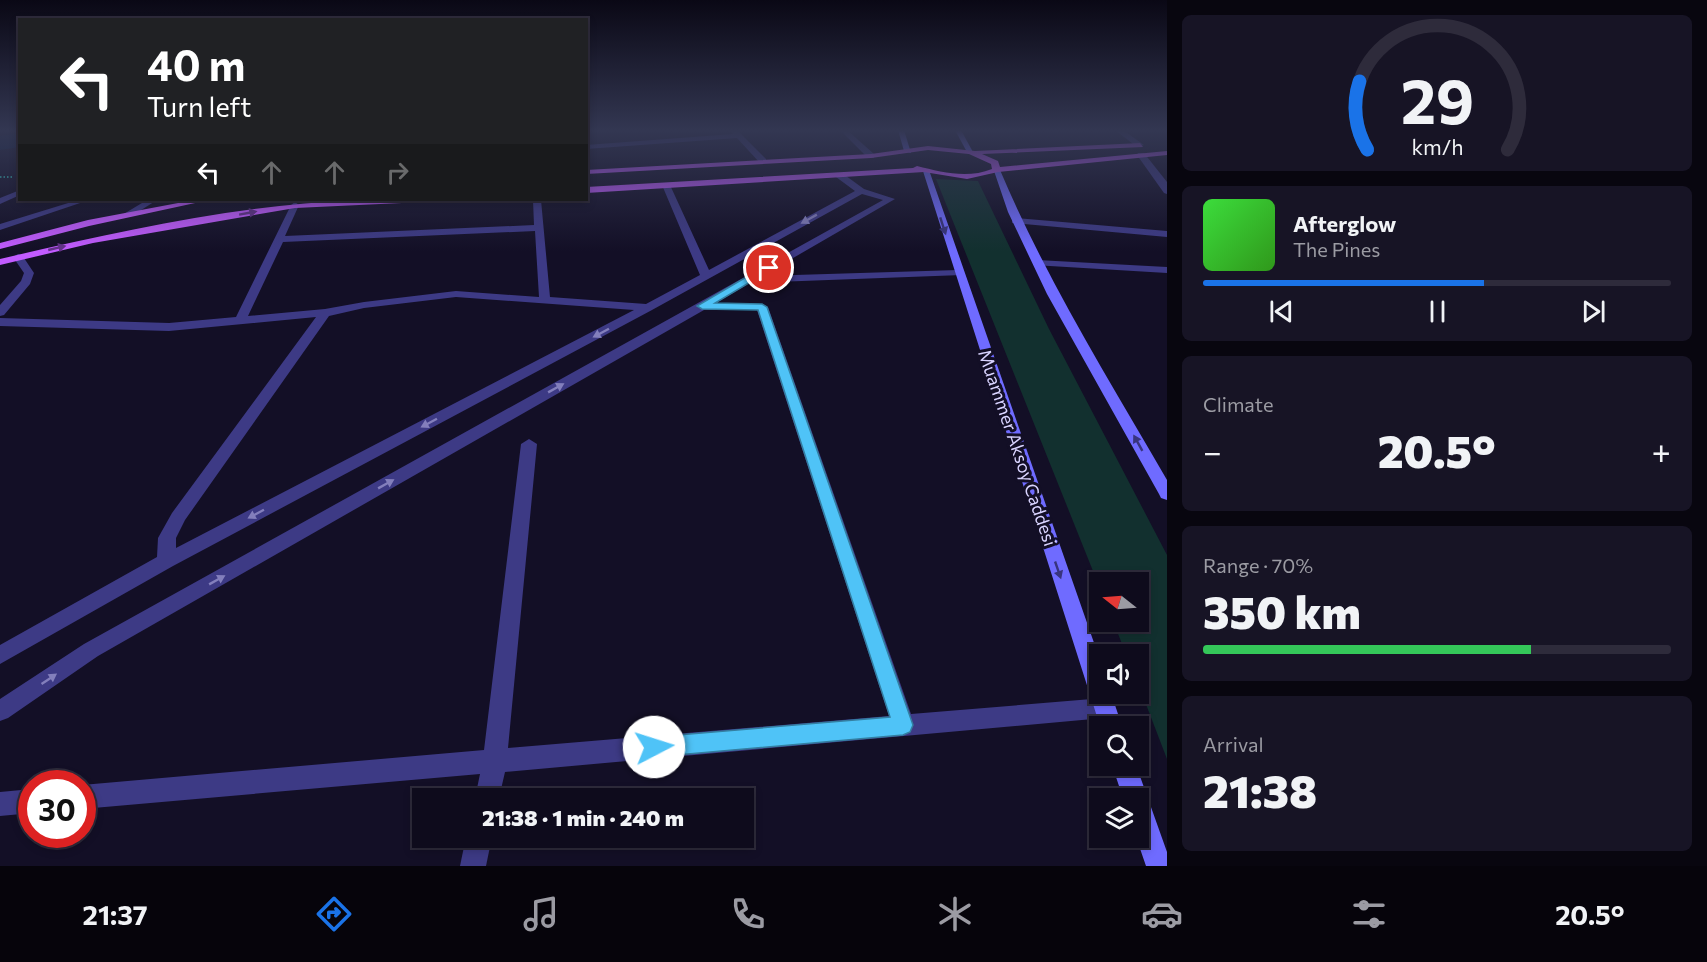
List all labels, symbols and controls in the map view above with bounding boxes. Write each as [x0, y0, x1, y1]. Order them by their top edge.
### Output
text: 40 m [147, 38, 245, 90]
icon: left [48, 42, 126, 120]
text: 29 [1400, 61, 1474, 137]
text: Turn left [147, 90, 251, 123]
text: km/h [1411, 133, 1463, 159]
icon: left [192, 156, 225, 189]
icon: ahead [255, 156, 288, 189]
icon: ahead [318, 156, 351, 189]
icon: right [381, 156, 414, 189]
one-way arrow [239, 208, 258, 217]
text: Afterglow [1293, 210, 1396, 237]
one-way arrow [800, 214, 817, 224]
one-way arrow [938, 217, 948, 235]
text: The Pines [1293, 237, 1380, 261]
pin [743, 242, 794, 293]
one-way arrow [48, 243, 66, 253]
icon: arrive [752, 251, 785, 284]
icon: previous [1265, 295, 1298, 328]
icon: pause [1421, 295, 1454, 328]
icon: next [1577, 295, 1610, 328]
one-way arrow [593, 328, 610, 338]
street label: Muammer Aksoy Caddesi [974, 346, 1062, 549]
one-way arrow [548, 383, 564, 394]
text: Climate [1203, 392, 1273, 416]
one-way arrow [420, 418, 437, 428]
text: 20.5° [1378, 422, 1496, 477]
text: − [1203, 430, 1222, 471]
text: + [1652, 430, 1671, 471]
one-way arrow [1133, 434, 1143, 451]
one-way arrow [378, 479, 395, 489]
one-way arrow [247, 509, 264, 519]
text: Range · 70% [1203, 553, 1313, 577]
one-way arrow [1054, 561, 1063, 579]
north arrow [1089, 572, 1149, 632]
map controls [1089, 572, 1149, 848]
one-way arrow [208, 575, 225, 585]
text: 350 km [1203, 583, 1361, 638]
button: sound [1089, 644, 1149, 704]
one-way arrow [40, 673, 56, 685]
position arrow [622, 715, 686, 779]
button: search [1089, 716, 1149, 776]
text: Arrival [1203, 732, 1264, 756]
text: 21:38 [1203, 762, 1317, 817]
speed limit sign: 30 [18, 770, 96, 848]
button: layers [1089, 788, 1149, 848]
text: 21:38 · 1 min · 240 m [482, 804, 684, 831]
icon: directions [313, 893, 355, 935]
icon: music [520, 893, 562, 935]
icon: phone [727, 893, 769, 935]
icon: climate [934, 893, 976, 935]
icon: car [1141, 893, 1183, 935]
icon: filters [1348, 893, 1390, 935]
text: 21:37 [83, 898, 148, 931]
text: 20.5° [1555, 898, 1624, 931]

